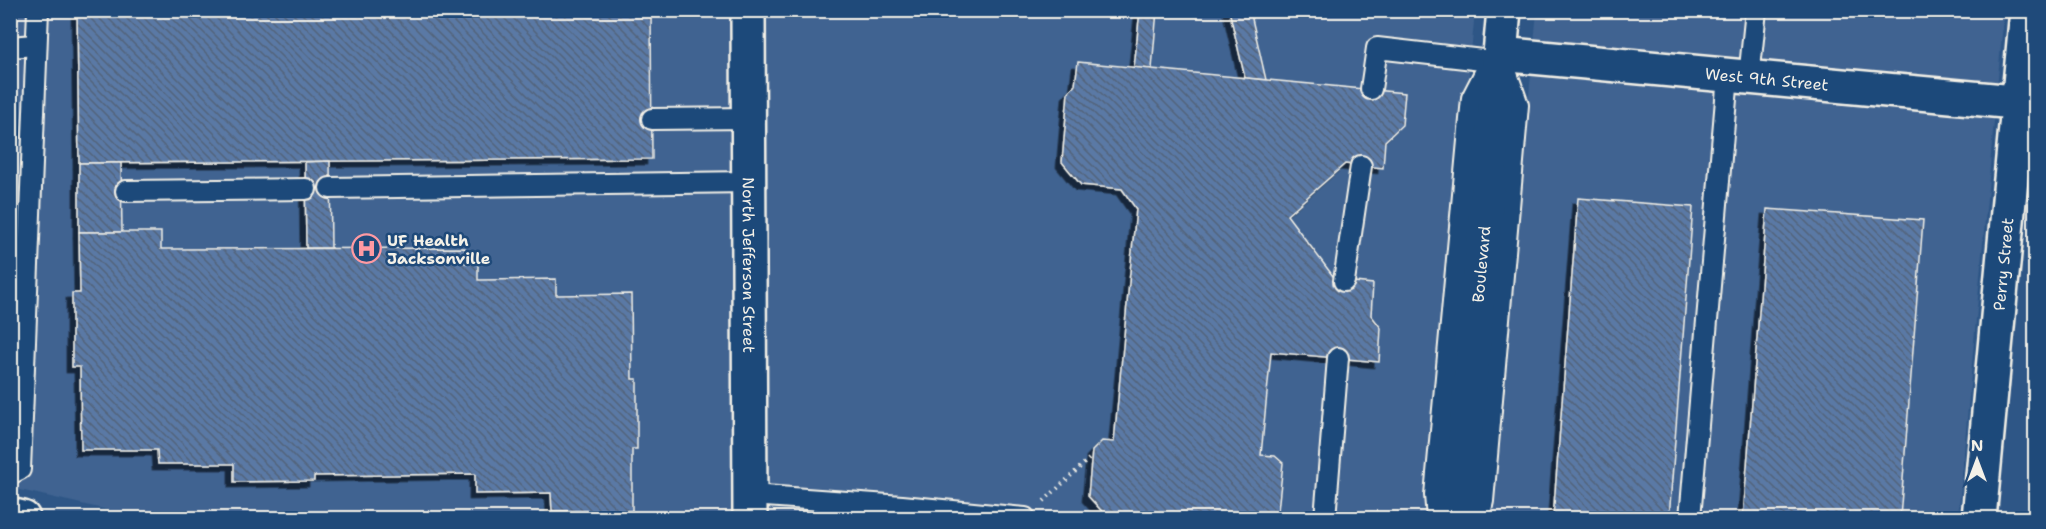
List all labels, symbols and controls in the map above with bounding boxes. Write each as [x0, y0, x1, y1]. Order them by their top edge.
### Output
street label: West 9th Street [1704, 63, 1829, 96]
street label: North Jefferson Street [738, 177, 759, 353]
street label: Perry Street [1989, 217, 2018, 312]
street label: Boulevard [1468, 225, 1495, 303]
place label: UF Health Jacksonville [387, 230, 491, 269]
hospital icon: UF Health Jacksonville [350, 233, 382, 265]
north arrow [1947, 430, 2007, 490]
text: N [1971, 435, 1983, 456]

